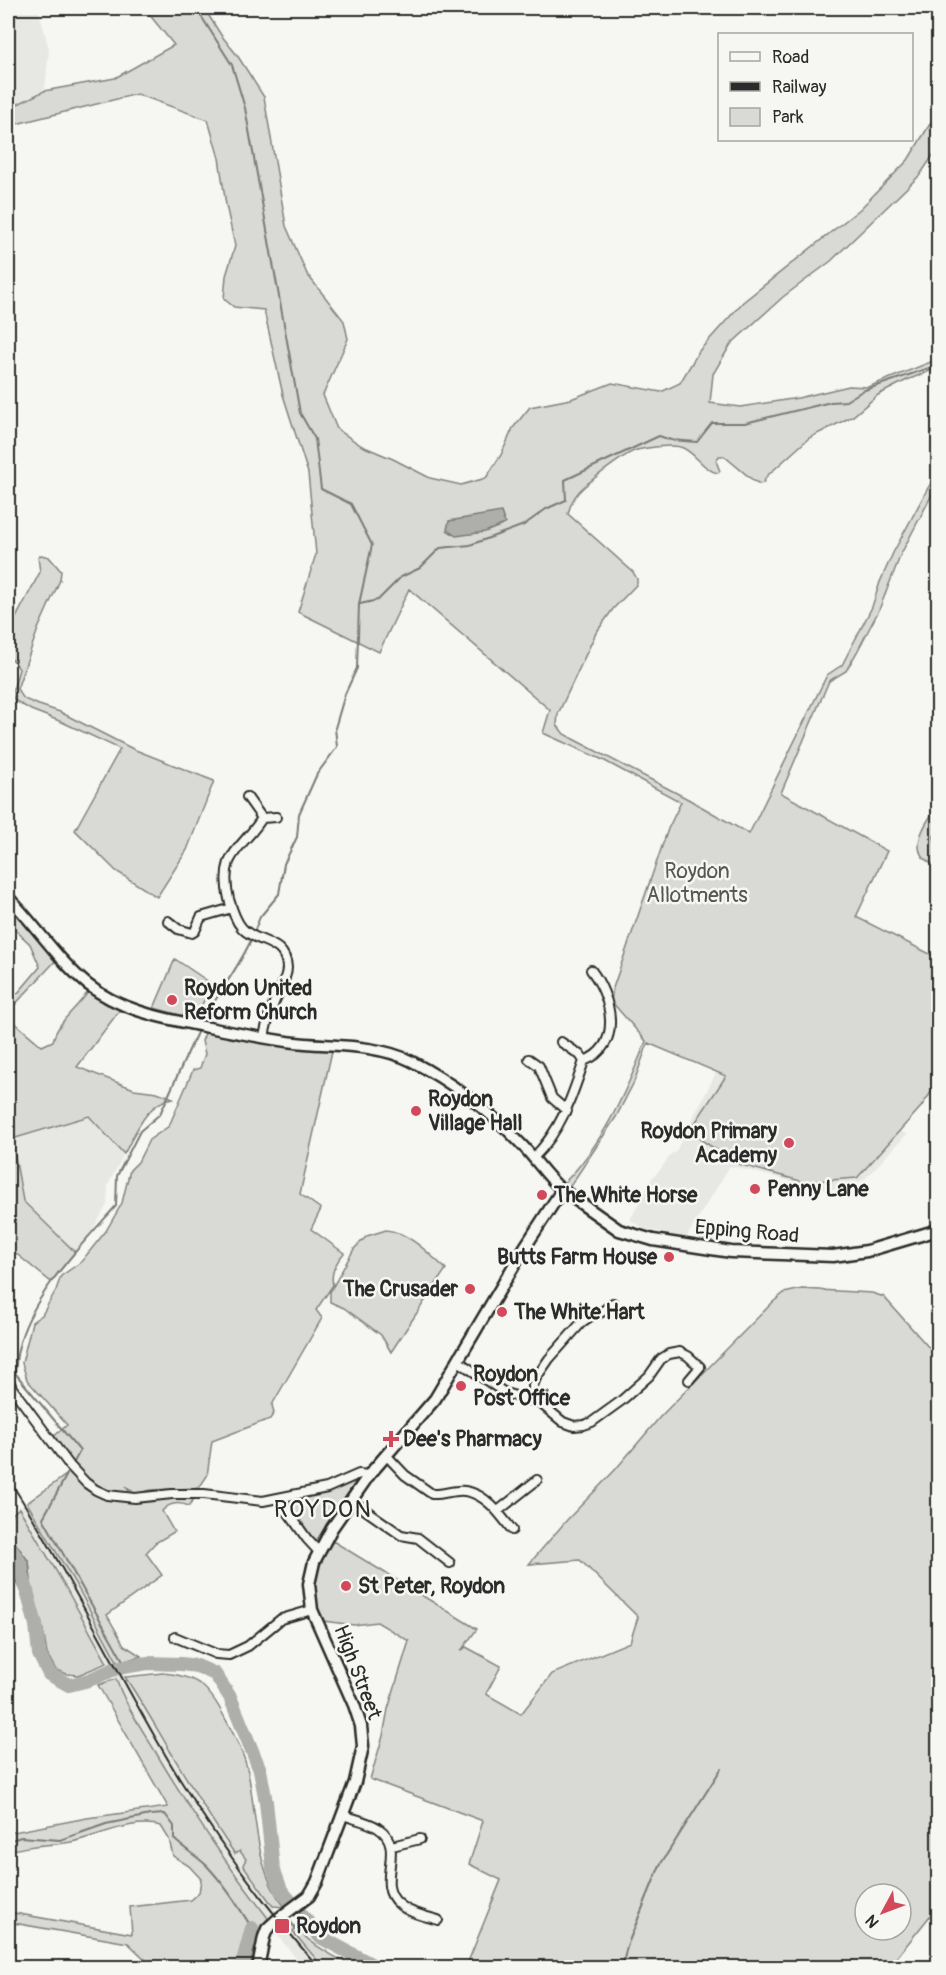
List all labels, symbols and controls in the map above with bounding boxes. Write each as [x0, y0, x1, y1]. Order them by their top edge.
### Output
legend [718, 33, 913, 141]
text: Road [772, 46, 809, 69]
text: Railway [772, 76, 827, 99]
text: Park [772, 106, 804, 129]
park label: Roydon Allotments [646, 858, 748, 909]
place label: Roydon United Reform Church [184, 975, 317, 1026]
marker: Roydon United Reform Church [165, 993, 179, 1007]
place label: Roydon Village Hall [428, 1086, 523, 1137]
marker: Roydon Village Hall [409, 1104, 423, 1118]
place label: Roydon Primary Academy [640, 1118, 777, 1169]
marker: Roydon Primary Academy [782, 1136, 796, 1150]
place label: Penny Lane [767, 1176, 869, 1203]
place label: The White Horse [553, 1182, 698, 1209]
marker: Penny Lane [748, 1182, 762, 1196]
marker: The White Horse [535, 1188, 549, 1202]
street label: Epping Road [694, 1213, 800, 1250]
place label: Butts Farm House [497, 1244, 658, 1271]
marker: Butts Farm House [662, 1250, 676, 1264]
place label: The Crusader [342, 1276, 458, 1303]
marker: The Crusader [463, 1282, 477, 1296]
place label: The White Hart [513, 1299, 645, 1326]
marker: The White Hart [495, 1305, 509, 1319]
place label: Roydon Post Office [473, 1361, 571, 1412]
marker: Roydon Post Office [454, 1379, 468, 1393]
place label: Dee's Pharmacy [403, 1426, 542, 1453]
marker: Dee's Pharmacy [384, 1432, 398, 1446]
district label: ROYDON [274, 1495, 372, 1524]
place label: St Peter, Roydon [358, 1573, 505, 1600]
marker: St Peter, Roydon [339, 1579, 353, 1593]
street label: High Street [327, 1621, 388, 1724]
north arrow [853, 1882, 913, 1942]
text: N [861, 1910, 884, 1932]
place label: Roydon [296, 1913, 361, 1940]
marker: Roydon [273, 1917, 291, 1935]

